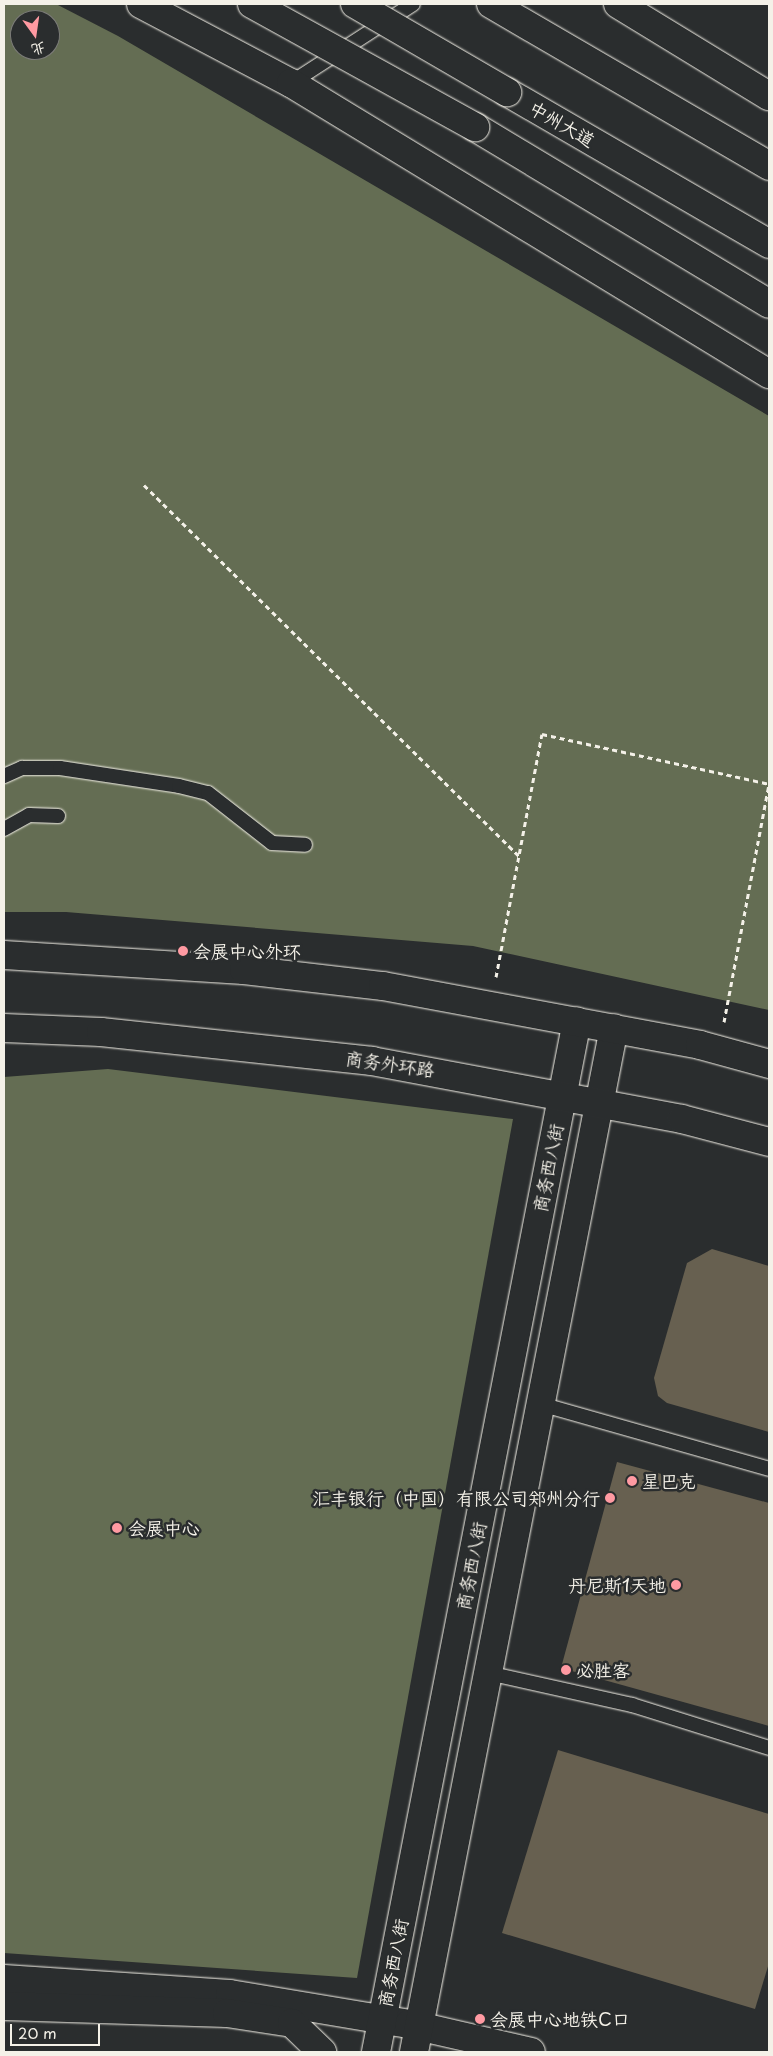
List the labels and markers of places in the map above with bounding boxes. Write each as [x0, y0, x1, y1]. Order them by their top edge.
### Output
place label: 会展中心外环 [193, 940, 301, 962]
marker: 会展中心外环 [177, 945, 189, 957]
place label: 星巴克 [642, 1470, 696, 1492]
marker: 星巴克 [626, 1475, 638, 1487]
place label: 汇丰银行（中国）有限公司郑州分行 [312, 1487, 600, 1509]
marker: 汇丰银行（中国）有限公司郑州分行 [604, 1492, 616, 1504]
place label: 会展中心 [128, 1517, 200, 1539]
marker: 会展中心 [110, 1521, 124, 1535]
place label: 丹尼斯1天地 [568, 1574, 666, 1596]
marker: 丹尼斯1天地 [670, 1579, 682, 1591]
place label: 必胜客 [576, 1659, 630, 1681]
marker: 必胜客 [560, 1664, 572, 1676]
place label: 会展中心地铁C口 [490, 2008, 630, 2030]
marker: 会展中心地铁C口 [474, 2013, 486, 2025]

